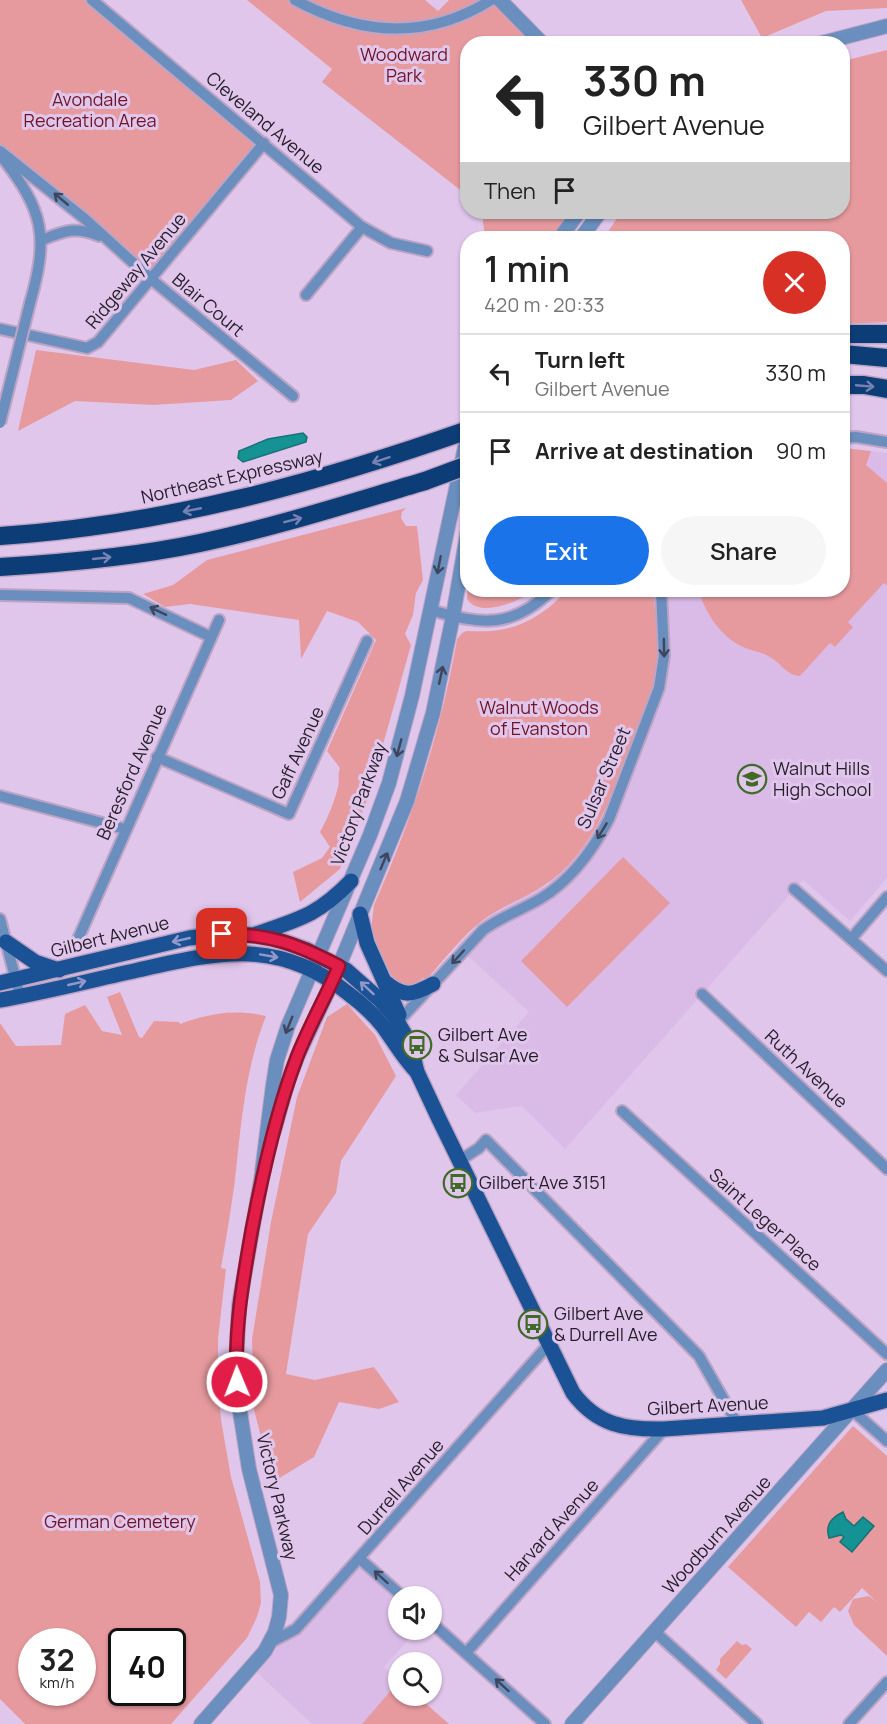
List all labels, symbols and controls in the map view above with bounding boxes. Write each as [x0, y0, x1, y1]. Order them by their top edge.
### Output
park label: Woodward Park [360, 42, 448, 87]
text: 330 m [583, 51, 706, 109]
icon: left [484, 60, 562, 138]
street label: Cleveland Avenue [202, 66, 330, 179]
park label: Avondale Recreation Area [24, 87, 156, 132]
text: Gilbert Avenue [583, 106, 765, 143]
icon: arrive [548, 174, 581, 207]
text: Then [484, 176, 536, 206]
one-way arrow [54, 192, 69, 206]
street label: Ridgeway Avenue [80, 207, 191, 333]
text: 1 min [484, 244, 570, 293]
button: close [763, 251, 826, 314]
street label: Blair Court [167, 267, 250, 342]
text: 420 m · 20:33 [484, 291, 605, 318]
text: Turn left [535, 345, 625, 375]
icon: left [484, 357, 517, 390]
text: 330 m [765, 358, 826, 388]
text: Gilbert Avenue [535, 375, 670, 402]
one-way arrow [855, 381, 875, 392]
icon: arrive [484, 435, 517, 468]
text: Arrive at destination [535, 436, 753, 466]
text: 90 m [776, 436, 826, 466]
street label: Northeast Expressway [138, 443, 326, 509]
one-way arrow [372, 455, 391, 466]
one-way arrow [183, 505, 203, 516]
one-way arrow [283, 514, 302, 525]
button: Exit [484, 516, 649, 585]
button: Share [661, 516, 826, 585]
one-way arrow [92, 552, 112, 563]
one-way arrow [433, 555, 444, 574]
one-way arrow [150, 605, 168, 617]
one-way arrow [658, 637, 670, 657]
one-way arrow [436, 665, 447, 685]
park label: Walnut Woods of Evanston [479, 695, 599, 740]
street label: Beresford Avenue [90, 700, 172, 843]
street label: Gaff Avenue [265, 702, 329, 803]
street label: Sulsar Street [571, 723, 635, 832]
street label: Victory Parkway [325, 738, 392, 869]
one-way arrow [393, 739, 404, 758]
place label: Walnut Hills High School [773, 756, 872, 801]
school or university icon: Walnut Hills High School [736, 763, 768, 795]
one-way arrow [596, 822, 608, 839]
one-way arrow [379, 852, 390, 870]
pin [196, 908, 247, 959]
street label: Gilbert Avenue [48, 910, 171, 962]
icon: arrive [205, 917, 238, 950]
one-way arrow [172, 935, 191, 947]
one-way arrow [451, 950, 465, 965]
one-way arrow [258, 951, 278, 962]
one-way arrow [68, 977, 87, 989]
one-way arrow [360, 981, 375, 995]
one-way arrow [283, 1015, 294, 1033]
place label: Gilbert Ave & Sulsar Ave [438, 1022, 539, 1067]
street label: Ruth Avenue [760, 1024, 853, 1113]
bus stop icon: Gilbert Ave & Sulsar Ave [401, 1029, 433, 1061]
street label: Saint Leger Place [704, 1162, 827, 1276]
bus stop icon: Gilbert Ave 3151 [442, 1167, 474, 1199]
place label: Gilbert Ave 3151 [479, 1170, 607, 1194]
place label: Gilbert Ave & Durrell Ave [554, 1301, 657, 1346]
bus stop icon: Gilbert Ave & Durrell Ave [517, 1308, 549, 1340]
position arrow [205, 1350, 269, 1414]
street label: Gilbert Avenue [647, 1390, 769, 1420]
street label: Victory Parkway [252, 1431, 304, 1563]
street label: Durrell Avenue [352, 1433, 449, 1539]
street label: Woodburn Avenue [657, 1470, 776, 1599]
street label: Harvard Avenue [499, 1473, 604, 1586]
park label: German Cemetery [44, 1509, 196, 1533]
one-way arrow [374, 1570, 389, 1584]
map controls [388, 1586, 442, 1706]
button: sound [388, 1586, 442, 1640]
speed limit sign: 40 [108, 1628, 186, 1706]
text: 32 [39, 1639, 75, 1680]
button: search [388, 1652, 442, 1706]
text: km/h [40, 1672, 74, 1693]
one-way arrow [494, 1678, 509, 1692]

